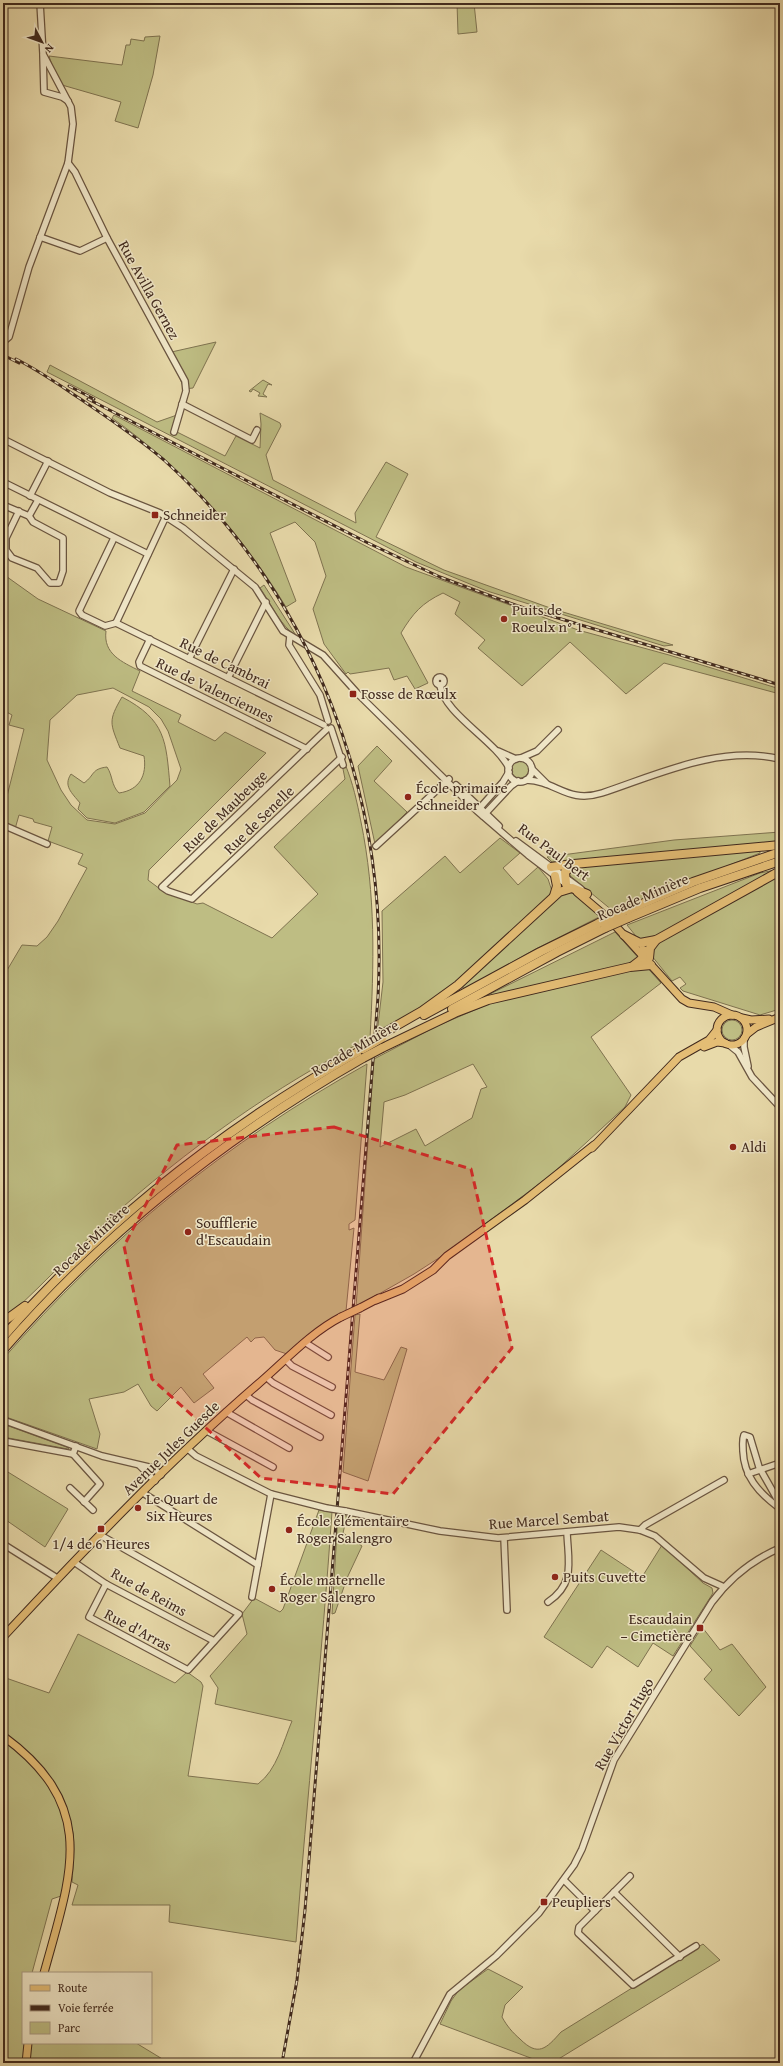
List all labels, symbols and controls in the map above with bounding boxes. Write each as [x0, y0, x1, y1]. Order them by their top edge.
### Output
north arrow [22, 22, 62, 62]
text: N [41, 41, 58, 57]
street label: Rue Avilla Gernez [114, 237, 186, 343]
place label: Schneider [163, 504, 226, 525]
marker: Schneider [150, 510, 160, 520]
place label: Puits de Roeulx n° 1 [512, 599, 583, 637]
marker: Puits de Roeulx n° 1 [499, 614, 509, 624]
street label: Rue de Cambrai [177, 632, 274, 693]
street label: Rue de Valenciennes [153, 652, 278, 727]
place label: Fosse de Rœulx [361, 683, 457, 704]
marker: Fosse de Rœulx [348, 689, 358, 699]
street label: Rue de Maubeuge [178, 765, 272, 857]
place label: École primaire Schneider [416, 777, 507, 815]
street label: Rue de Senelle [219, 781, 299, 859]
marker: École primaire Schneider [403, 792, 413, 802]
street label: Rue Paul Bert [514, 818, 595, 886]
street label: Rocade Minière [594, 868, 692, 925]
street label: Rocade Minière [307, 1014, 402, 1081]
place label: Aldi [741, 1136, 767, 1157]
marker: Aldi [728, 1142, 738, 1152]
street label: Rocade Minière [48, 1199, 133, 1281]
place label: Soufflerie d'Escaudain [196, 1212, 272, 1250]
marker: Soufflerie d'Escaudain [183, 1227, 193, 1237]
street label: Avenue Jules Guesde [117, 1396, 224, 1500]
place label: Le Quart de Six Heures [146, 1488, 218, 1526]
marker: Le Quart de Six Heures [133, 1503, 143, 1513]
street label: Rue Marcel Sembat [488, 1505, 610, 1534]
place label: École élémentaire Roger Salengro [297, 1510, 409, 1548]
marker: 1/4 de 6 Heures [96, 1524, 106, 1534]
marker: École élémentaire Roger Salengro [284, 1525, 294, 1535]
place label: 1/4 de 6 Heures [52, 1533, 150, 1554]
street label: Rue de Reims [108, 1562, 191, 1621]
place label: Puits Cuvette [563, 1566, 646, 1587]
place label: École maternelle Roger Salengro [280, 1569, 385, 1607]
marker: Puits Cuvette [550, 1572, 560, 1582]
marker: École maternelle Roger Salengro [267, 1584, 277, 1594]
street label: Rue d'Arras [101, 1603, 176, 1656]
place label: Escaudain – Cimetière [620, 1608, 693, 1646]
marker: Escaudain – Cimetière [695, 1623, 705, 1633]
street label: Rue Victor Hugo [589, 1673, 659, 1774]
place label: Peupliers [552, 1891, 611, 1912]
marker: Peupliers [539, 1897, 549, 1907]
legend [22, 1972, 152, 2044]
text: Route [58, 1979, 88, 1996]
text: Voie ferrée [58, 1999, 114, 2016]
text: Parc [58, 2019, 81, 2036]

